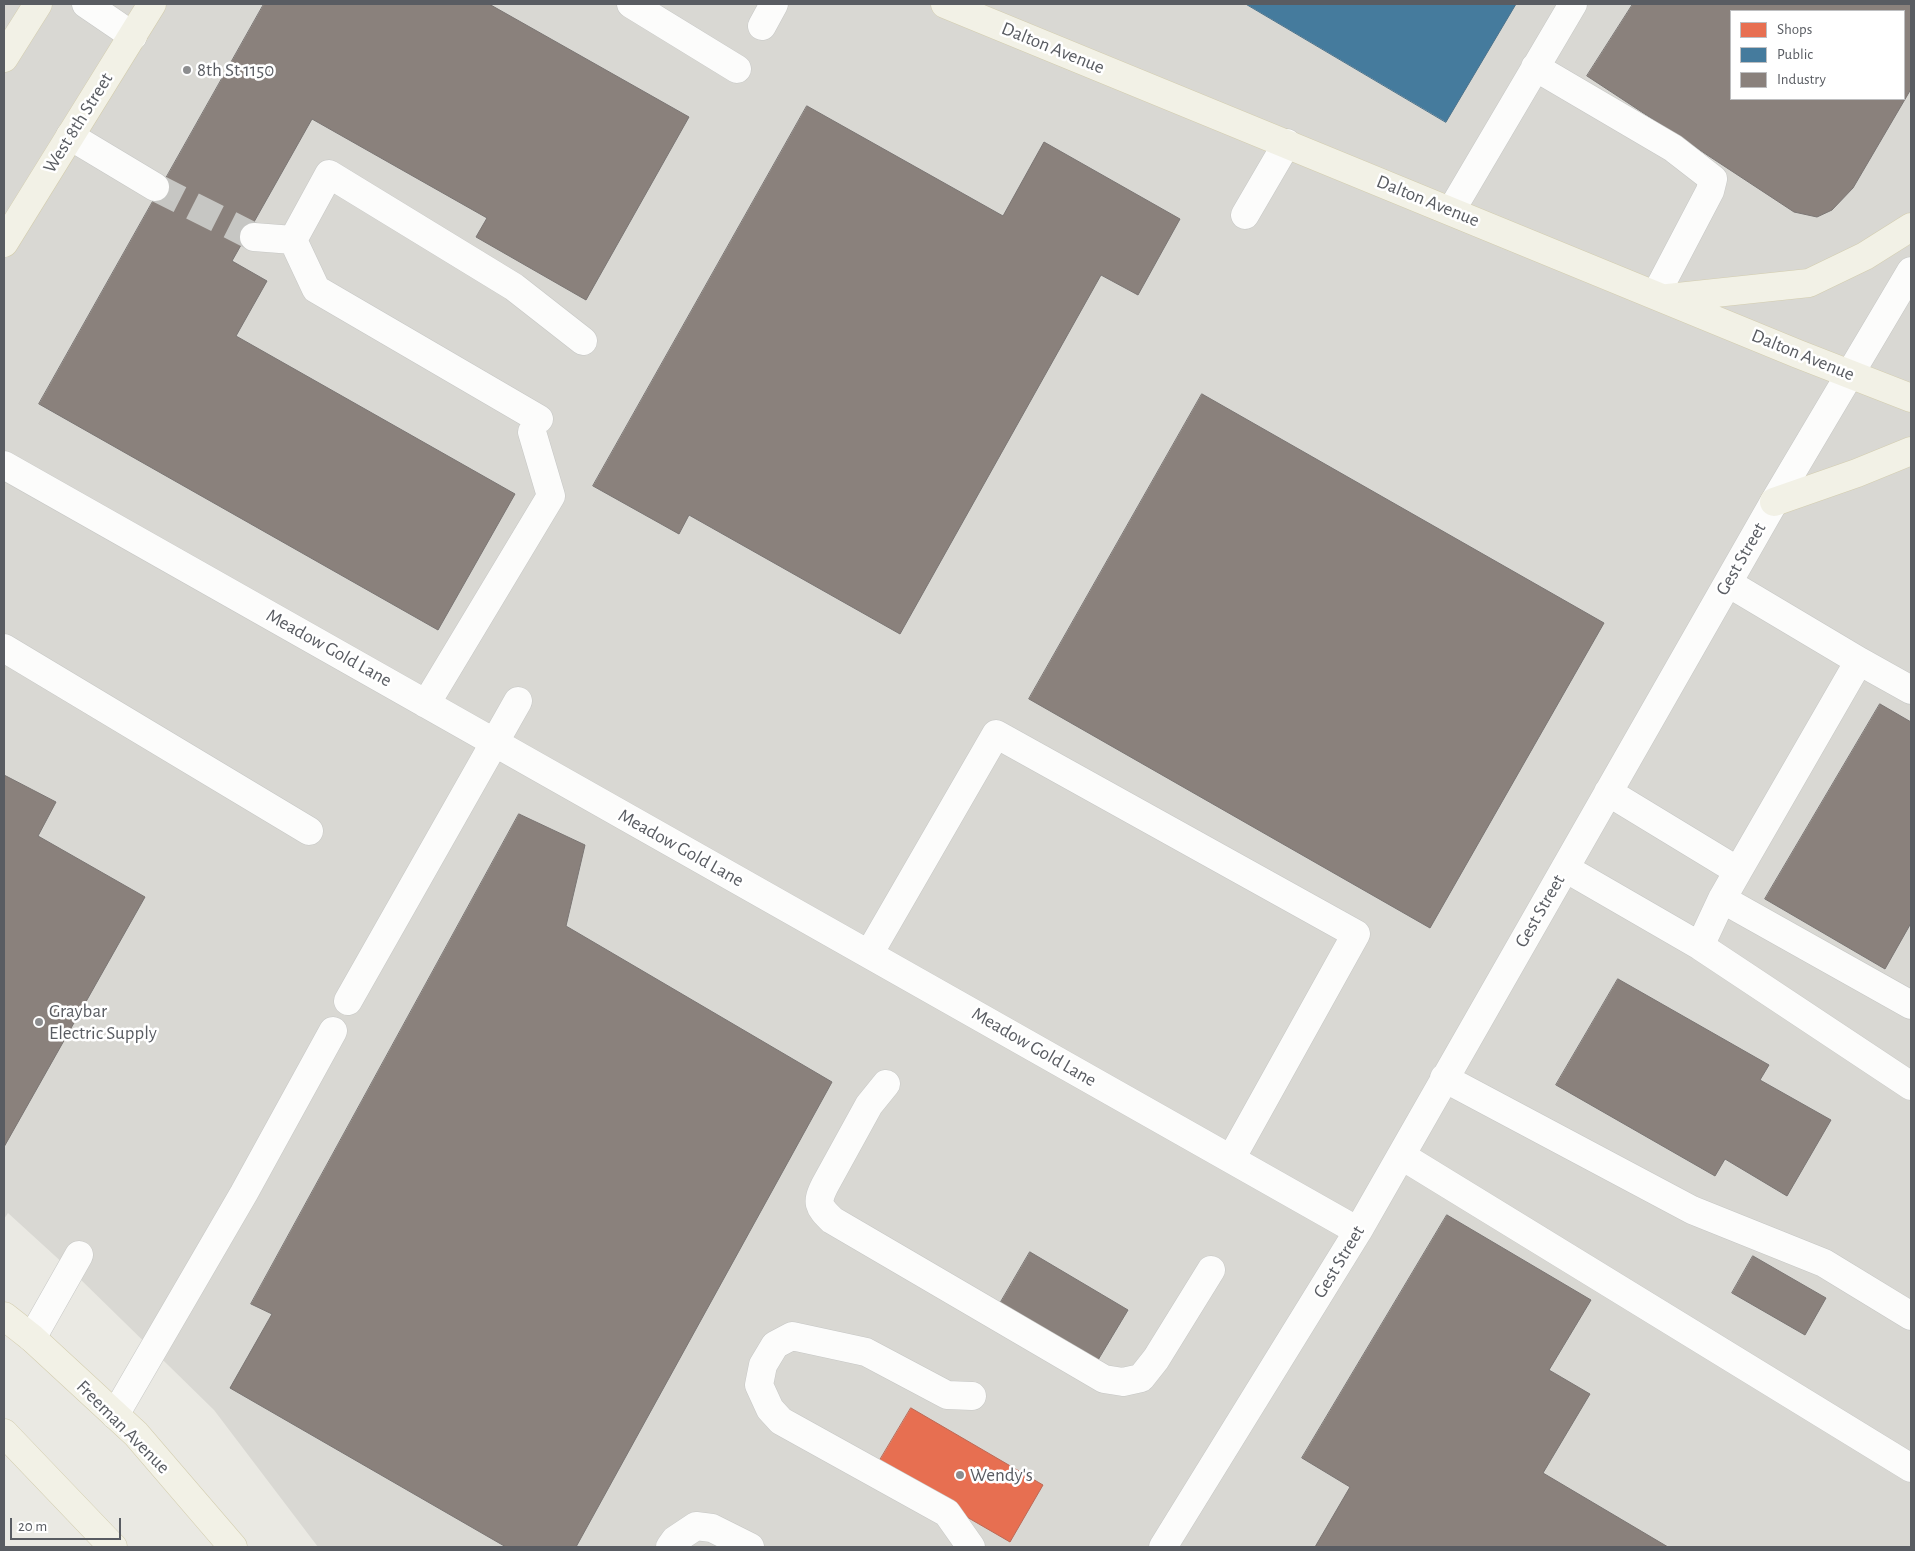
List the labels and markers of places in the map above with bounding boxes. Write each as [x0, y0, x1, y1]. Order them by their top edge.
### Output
place label: 8th St 1150 [197, 59, 274, 81]
marker: 8th St 1150 [181, 64, 193, 76]
place label: Graybar Electric Supply [49, 1000, 157, 1044]
marker: Graybar Electric Supply [33, 1016, 45, 1028]
place label: Wendy's [970, 1464, 1033, 1486]
marker: Wendy's [954, 1469, 966, 1481]

